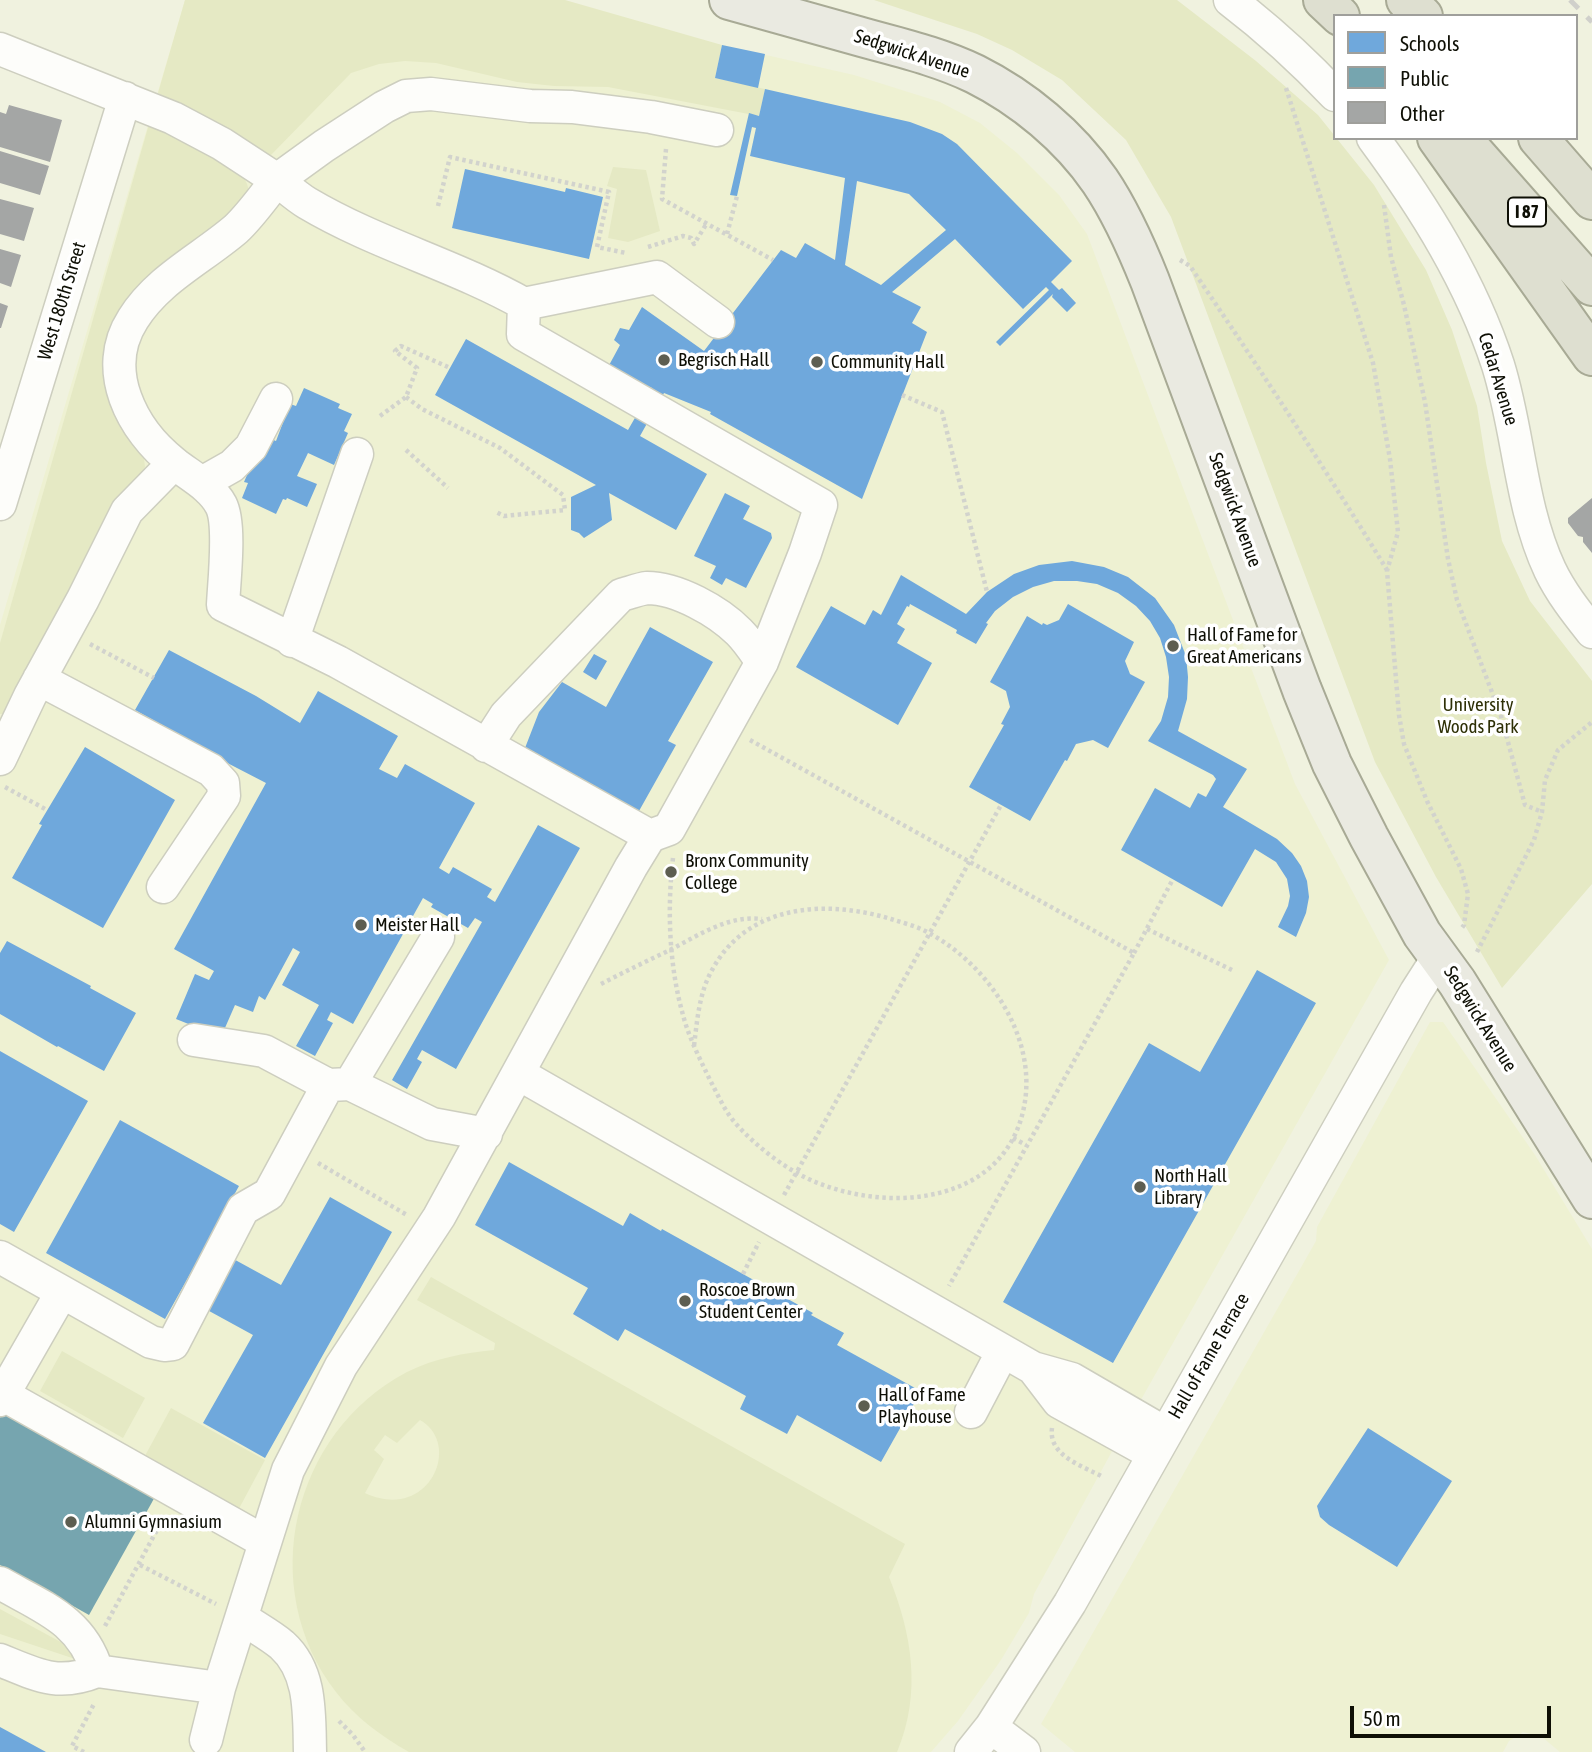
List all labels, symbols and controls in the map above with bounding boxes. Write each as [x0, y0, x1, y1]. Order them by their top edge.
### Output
legend [1333, 14, 1578, 140]
street label: Sedgwick Avenue [851, 25, 973, 83]
text: Schools [1400, 31, 1460, 55]
text: Public [1400, 66, 1449, 90]
text: Other [1400, 101, 1444, 125]
road number: I 87 [1508, 197, 1546, 226]
street label: West 180th Street [33, 239, 91, 363]
street label: Cedar Avenue [1473, 330, 1523, 428]
place label: Begrisch Hall [678, 349, 769, 371]
place label: Community Hall [831, 351, 944, 373]
marker: Begrisch Hall [656, 352, 672, 368]
marker: Community Hall [809, 354, 825, 370]
street label: Sedgwick Avenue [1204, 450, 1266, 570]
place label: Hall of Fame for Great Americans [1187, 624, 1302, 668]
marker: Hall of Fame for Great Americans [1165, 638, 1181, 654]
park label: University Woods Park [1437, 694, 1519, 738]
place label: Bronx Community College [685, 850, 809, 894]
marker: Bronx Community College [663, 864, 679, 880]
place label: Meister Hall [375, 914, 459, 936]
marker: Meister Hall [353, 917, 369, 933]
street label: Sedgwick Avenue [1439, 962, 1521, 1076]
place label: North Hall Library [1154, 1165, 1227, 1209]
marker: North Hall Library [1132, 1179, 1148, 1195]
place label: Roscoe Brown Student Center [699, 1279, 802, 1323]
street label: Hall of Fame Terrace [1164, 1289, 1254, 1423]
marker: Roscoe Brown Student Center [677, 1293, 693, 1309]
place label: Hall of Fame Playhouse [878, 1384, 966, 1428]
marker: Hall of Fame Playhouse [856, 1398, 872, 1414]
place label: Alumni Gymnasium [85, 1511, 222, 1533]
marker: Alumni Gymnasium [63, 1514, 79, 1530]
scale bar [1354, 1692, 1555, 1736]
text: 50 m [1363, 1706, 1401, 1730]

